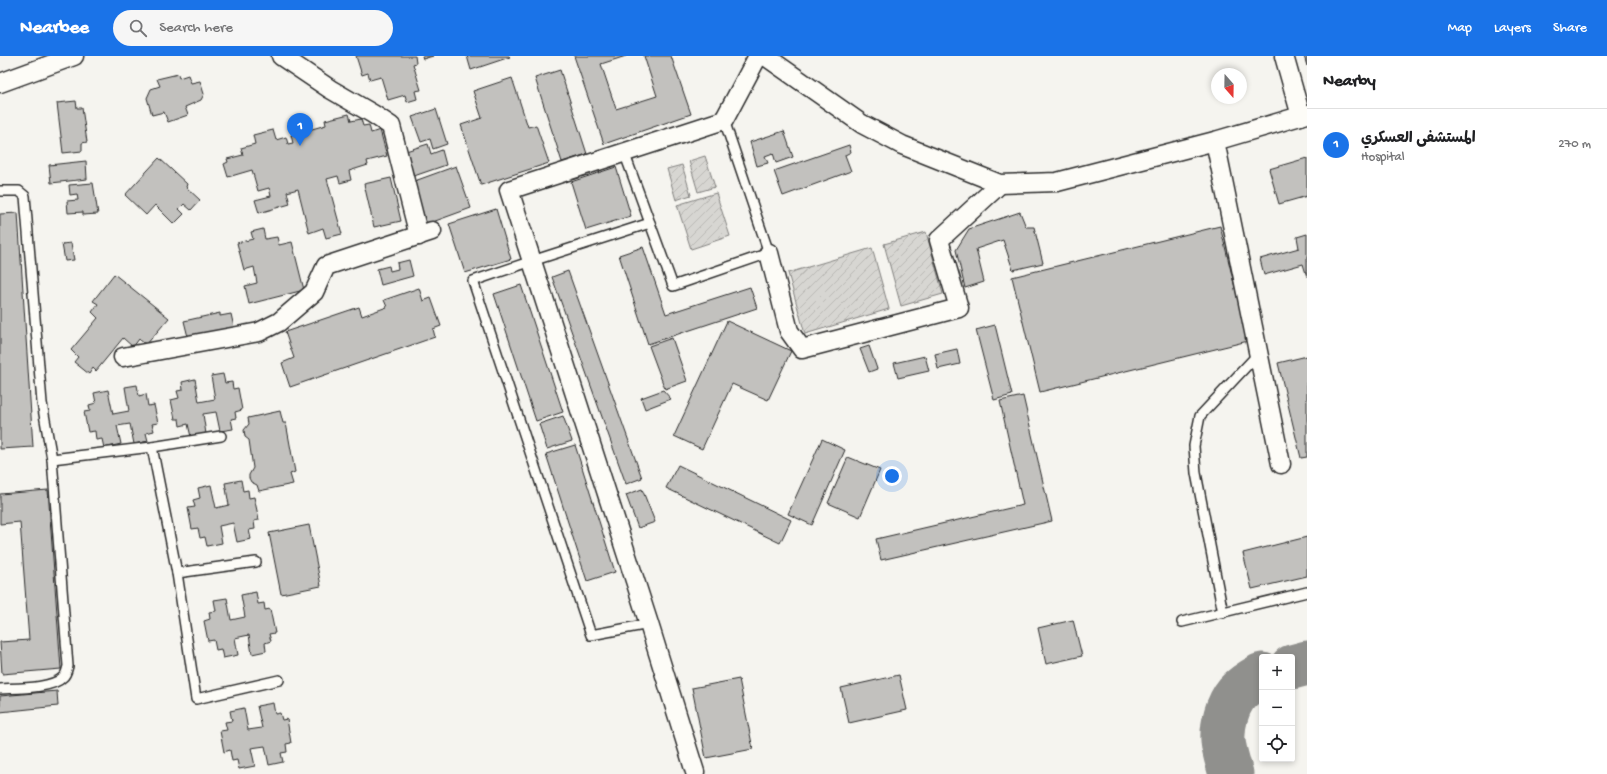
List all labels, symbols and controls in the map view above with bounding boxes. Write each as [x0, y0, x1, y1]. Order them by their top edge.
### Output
search box [113, 10, 393, 46]
text: Nearbee [20, 17, 89, 40]
icon: search [127, 17, 149, 39]
text: Search here [159, 19, 233, 37]
text: Map [1448, 20, 1472, 37]
text: Layers [1494, 20, 1531, 37]
text: Share [1553, 20, 1587, 37]
north arrow [1211, 68, 1247, 104]
text: Nearby [1323, 72, 1376, 92]
pin: 1 [287, 113, 313, 146]
text: المستشفى العسكري [1361, 130, 1476, 148]
text: 1 [1333, 137, 1339, 152]
text: 270 m [1558, 137, 1591, 152]
text: Hospital [1361, 150, 1405, 165]
your location [882, 466, 902, 486]
map controls [1259, 654, 1295, 762]
button: + [1259, 654, 1295, 690]
button: − [1259, 690, 1295, 726]
button: locate [1259, 726, 1295, 762]

